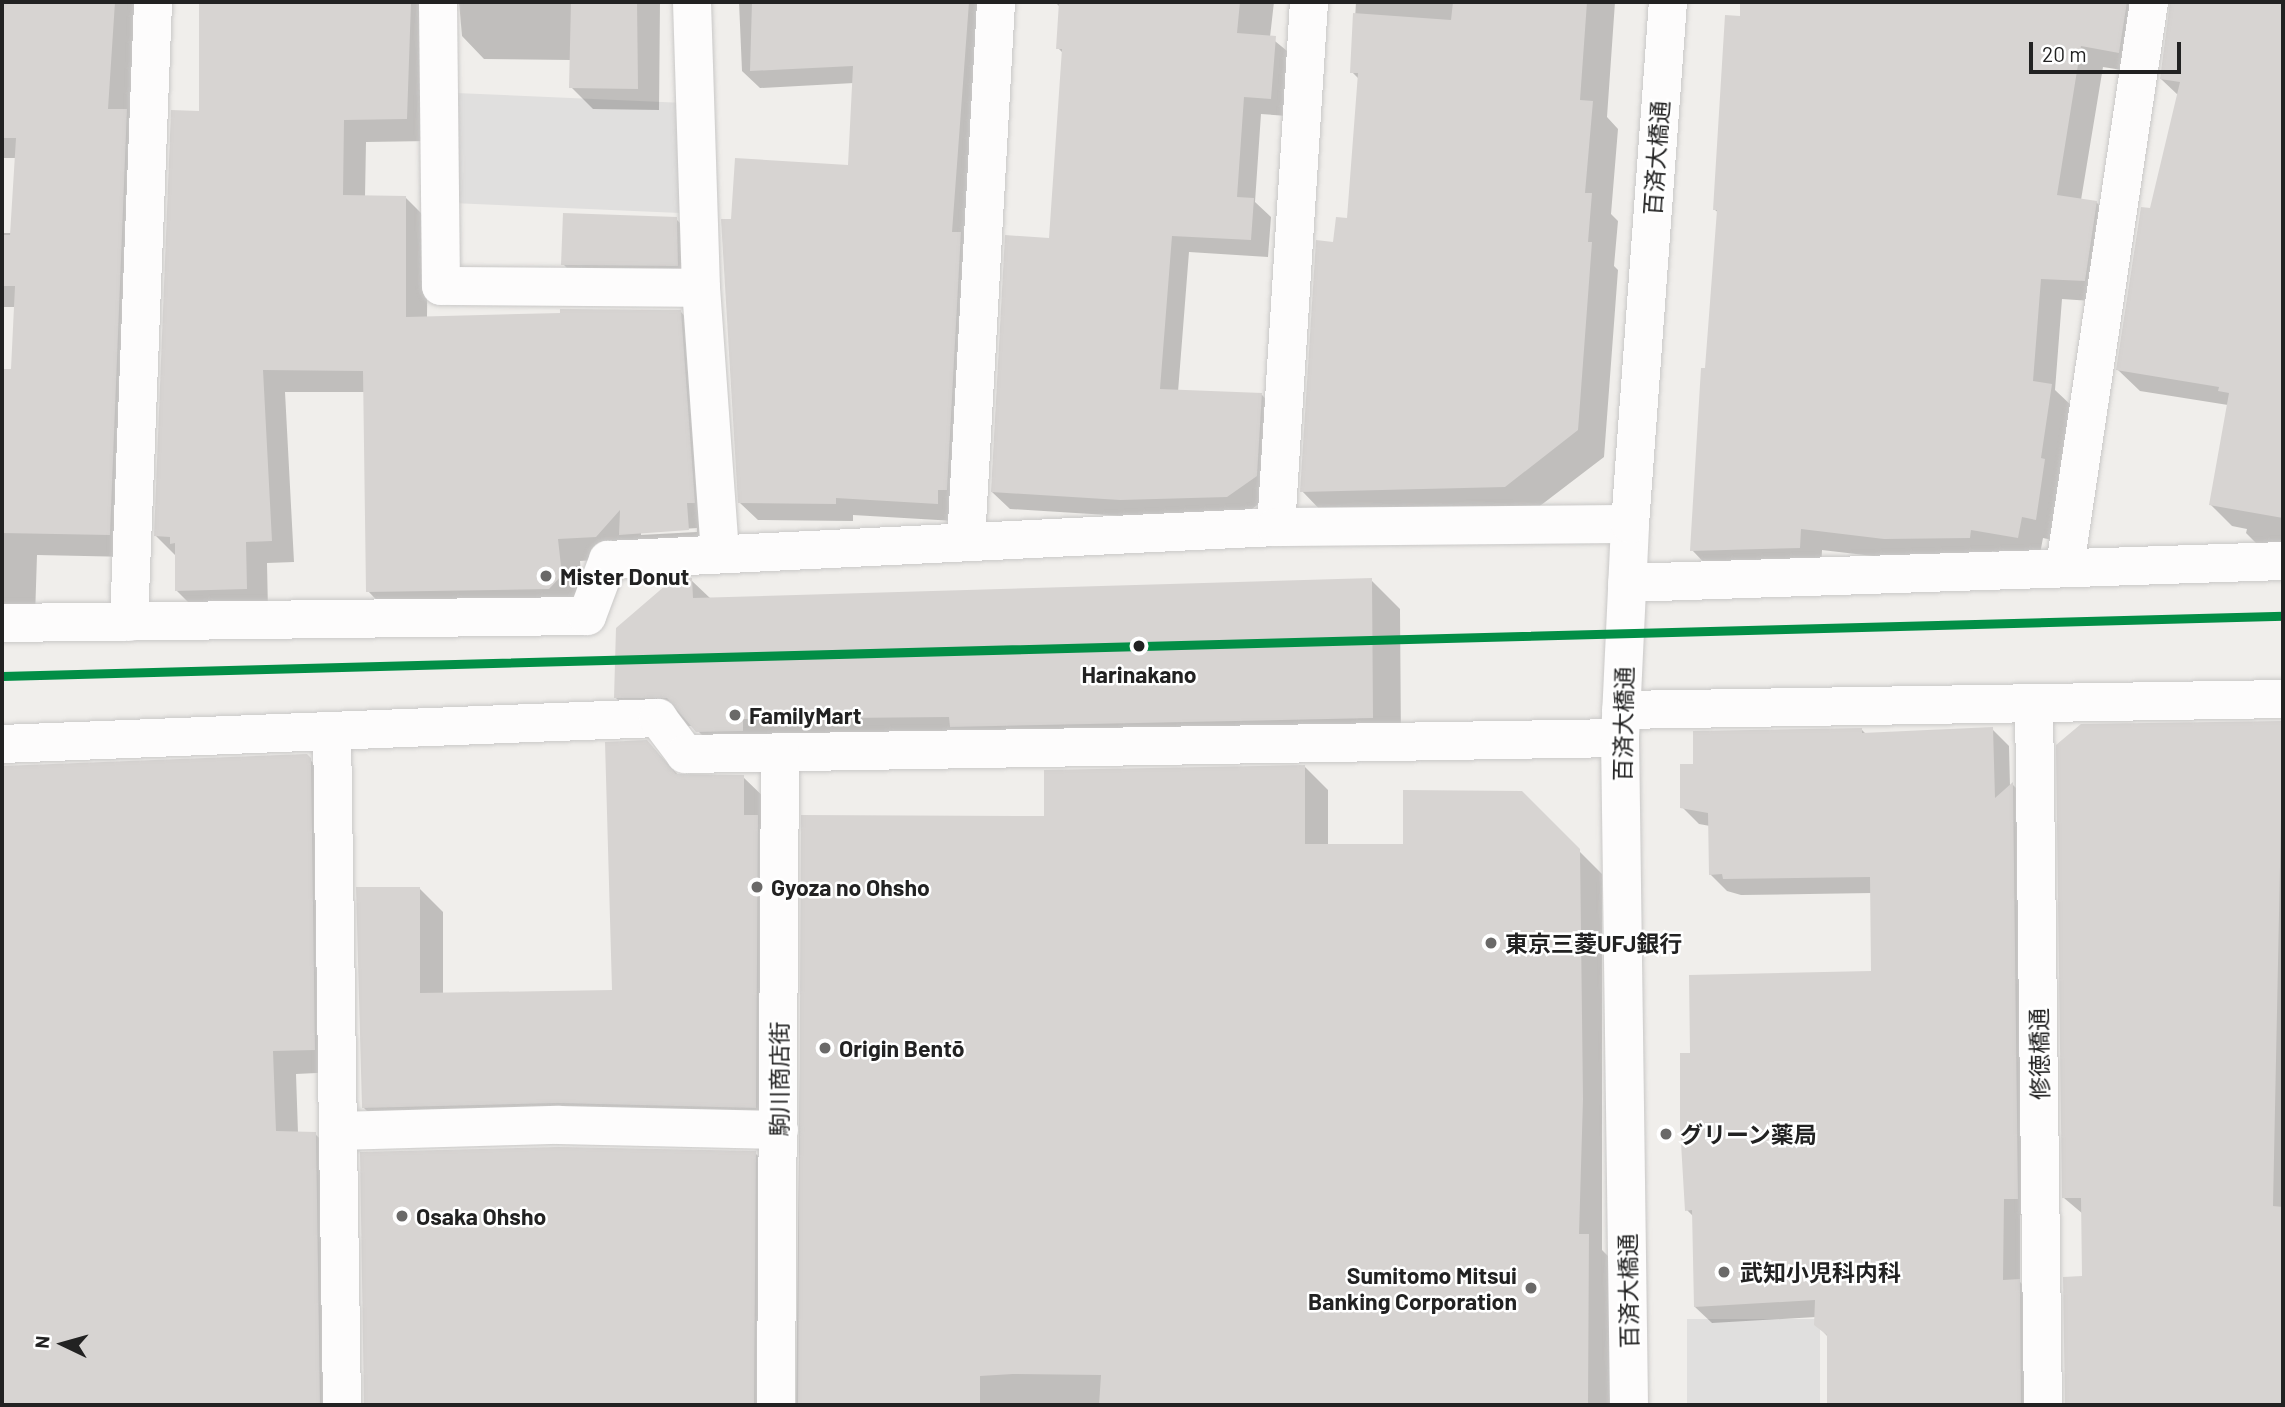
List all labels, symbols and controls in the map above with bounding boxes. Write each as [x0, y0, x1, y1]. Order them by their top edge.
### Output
scale bar [2033, 28, 2185, 72]
text: 20 m [2042, 41, 2087, 66]
street label: 百済大橋通 [1638, 100, 1674, 216]
place label: Mister Donut [560, 562, 689, 590]
marker: Mister Donut [538, 568, 554, 584]
marker: Harinakano [1128, 635, 1150, 657]
place label: Harinakano [1081, 660, 1197, 688]
street label: 百済大橋通 [1608, 666, 1638, 782]
place label: FamilyMart [749, 701, 861, 729]
marker: FamilyMart [727, 707, 743, 723]
place label: Gyoza no Ohsho [771, 873, 930, 901]
marker: Gyoza no Ohsho [749, 879, 765, 895]
place label: 東京三菱UFJ銀行 [1505, 929, 1682, 957]
marker: 東京三菱UFJ銀行 [1483, 935, 1499, 951]
street label: 修徳橋通 [2024, 1008, 2054, 1100]
street label: 駒川商店街 [765, 1022, 793, 1136]
place label: Origin Bentō [839, 1034, 964, 1062]
marker: Origin Bentō [817, 1040, 833, 1056]
place label: グリーン薬局 [1680, 1120, 1818, 1148]
marker: グリーン薬局 [1658, 1126, 1674, 1142]
place label: Osaka Ohsho [416, 1202, 546, 1230]
marker: Osaka Ohsho [394, 1208, 410, 1224]
street label: 百済大橋通 [1613, 1233, 1643, 1349]
place label: 武知小児科内科 [1740, 1258, 1901, 1286]
place label: Sumitomo Mitsui Banking Corporation [1308, 1261, 1517, 1315]
marker: 武知小児科内科 [1714, 1262, 1734, 1282]
marker: Sumitomo Mitsui Banking Corporation [1523, 1280, 1539, 1296]
north arrow [28, 1309, 98, 1379]
text: N [30, 1335, 54, 1349]

